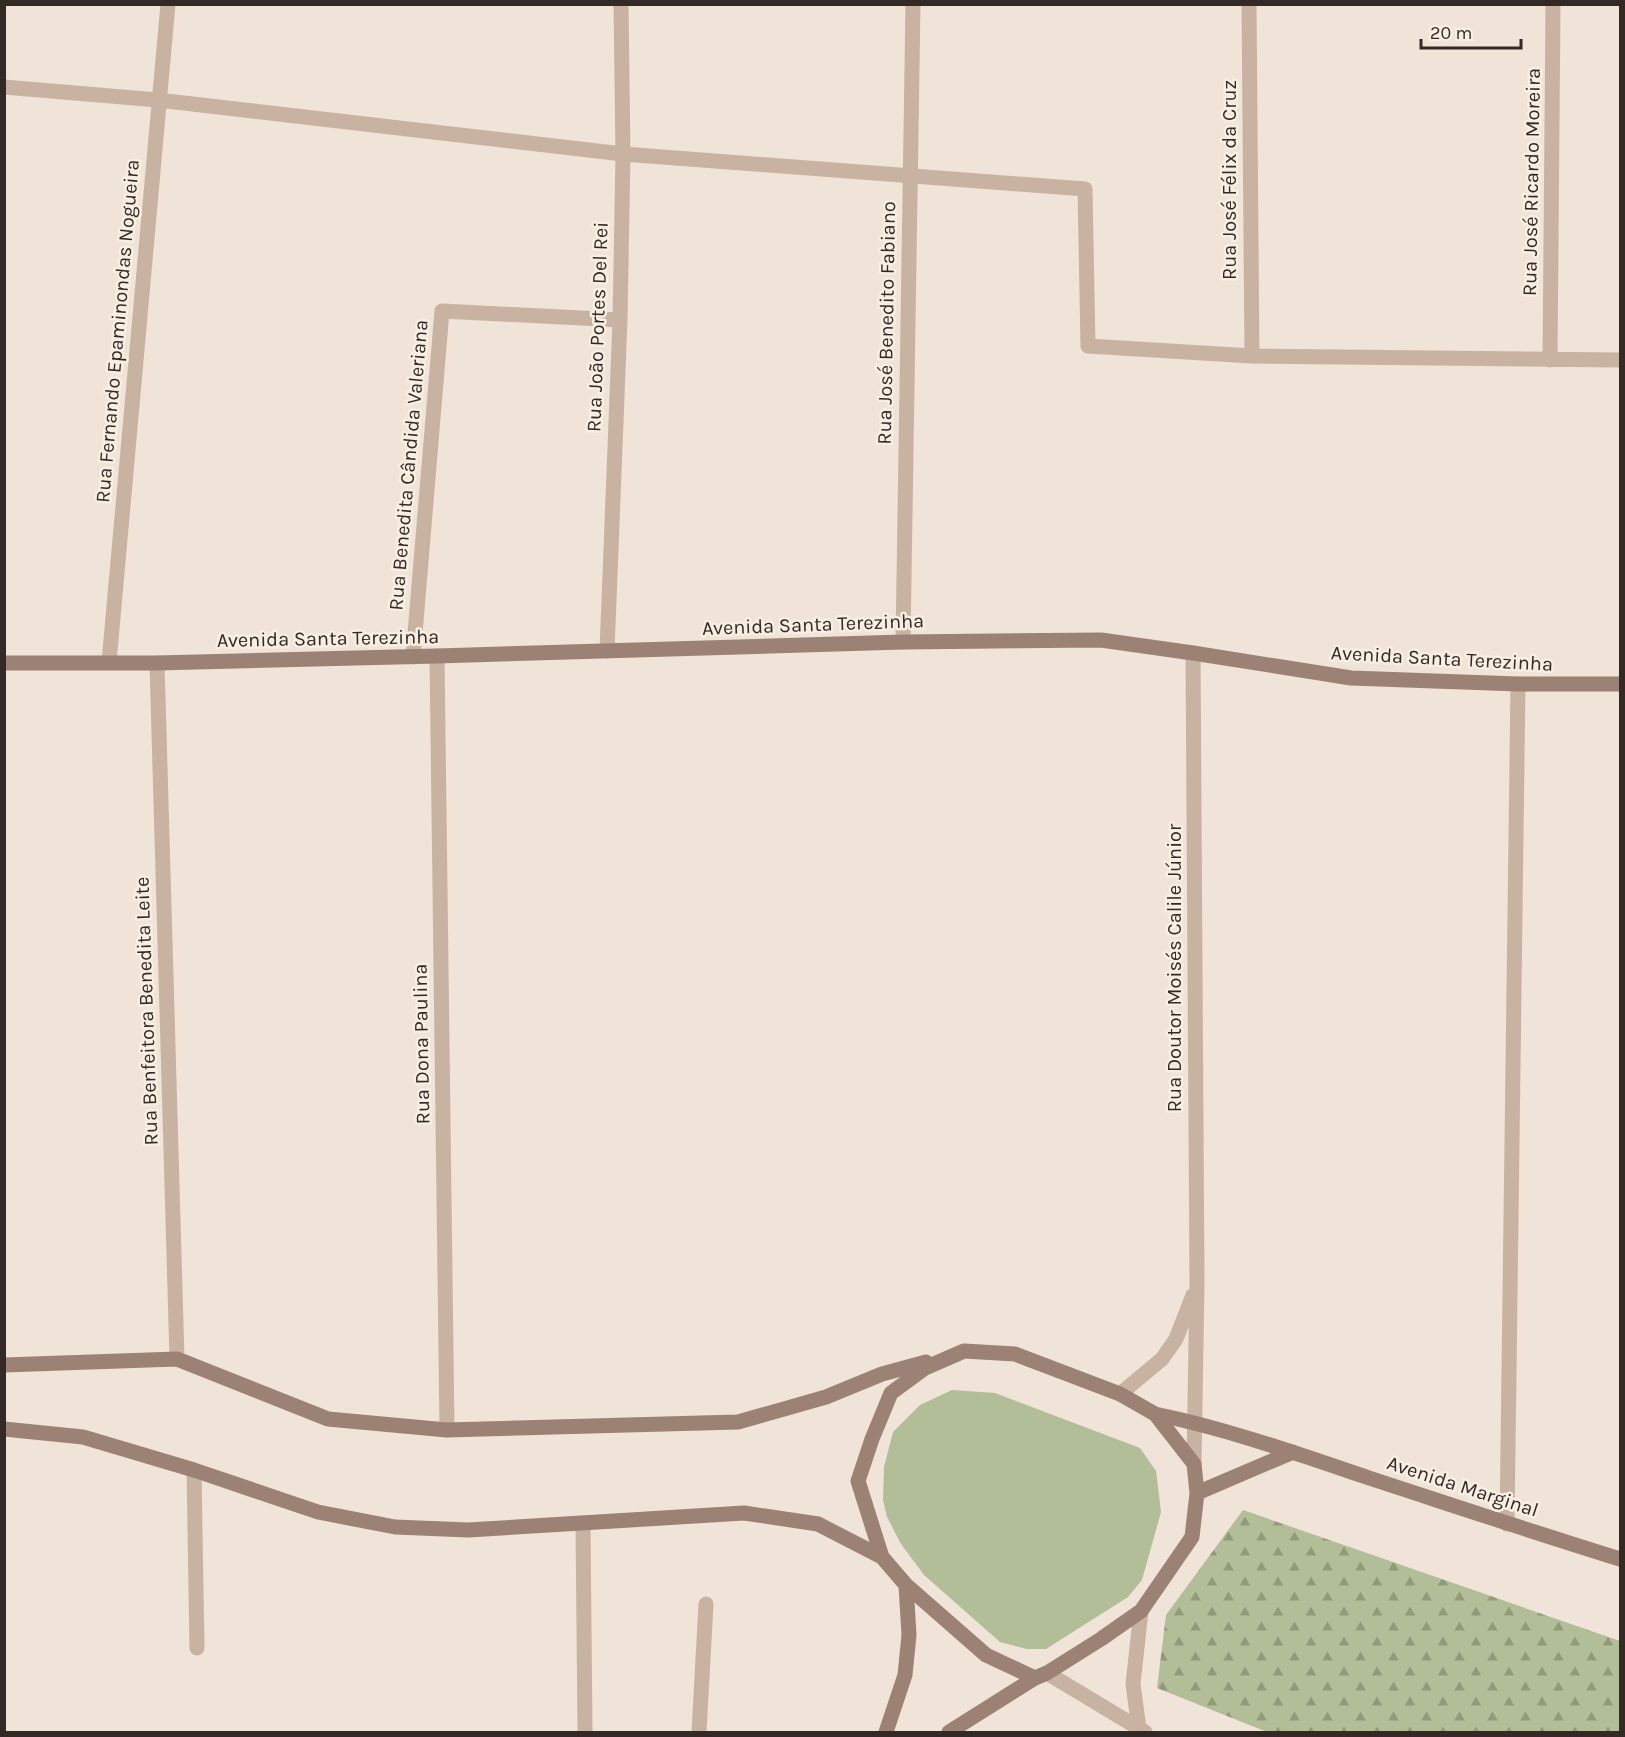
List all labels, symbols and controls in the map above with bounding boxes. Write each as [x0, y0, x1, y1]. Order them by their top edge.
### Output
scale bar [1421, 12, 1522, 50]
text: 20 m [1430, 22, 1472, 44]
street label: Rua José Ricardo Moreira [1518, 68, 1545, 296]
street label: Rua José Félix da Cruz [1218, 80, 1241, 280]
street label: Rua Fernando Epaminondas Nogueira [91, 158, 144, 504]
street label: Rua José Benedito Fabiano [873, 201, 900, 445]
street label: Rua João Portes Del Rei [582, 221, 613, 433]
street label: Rua Benedita Cândida Valeriana [384, 319, 433, 611]
street label: Avenida Santa Terezinha [702, 609, 925, 640]
street label: Avenida Santa Terezinha [217, 625, 439, 652]
street label: Avenida Santa Terezinha [1330, 641, 1554, 676]
street label: Rua Doutor Moisés Calile Júnior [1163, 823, 1186, 1112]
street label: Rua Benfeitora Benedita Leite [130, 876, 163, 1146]
street label: Rua Dona Paulina [409, 963, 434, 1125]
street label: Avenida Marginal [1384, 1451, 1541, 1522]

